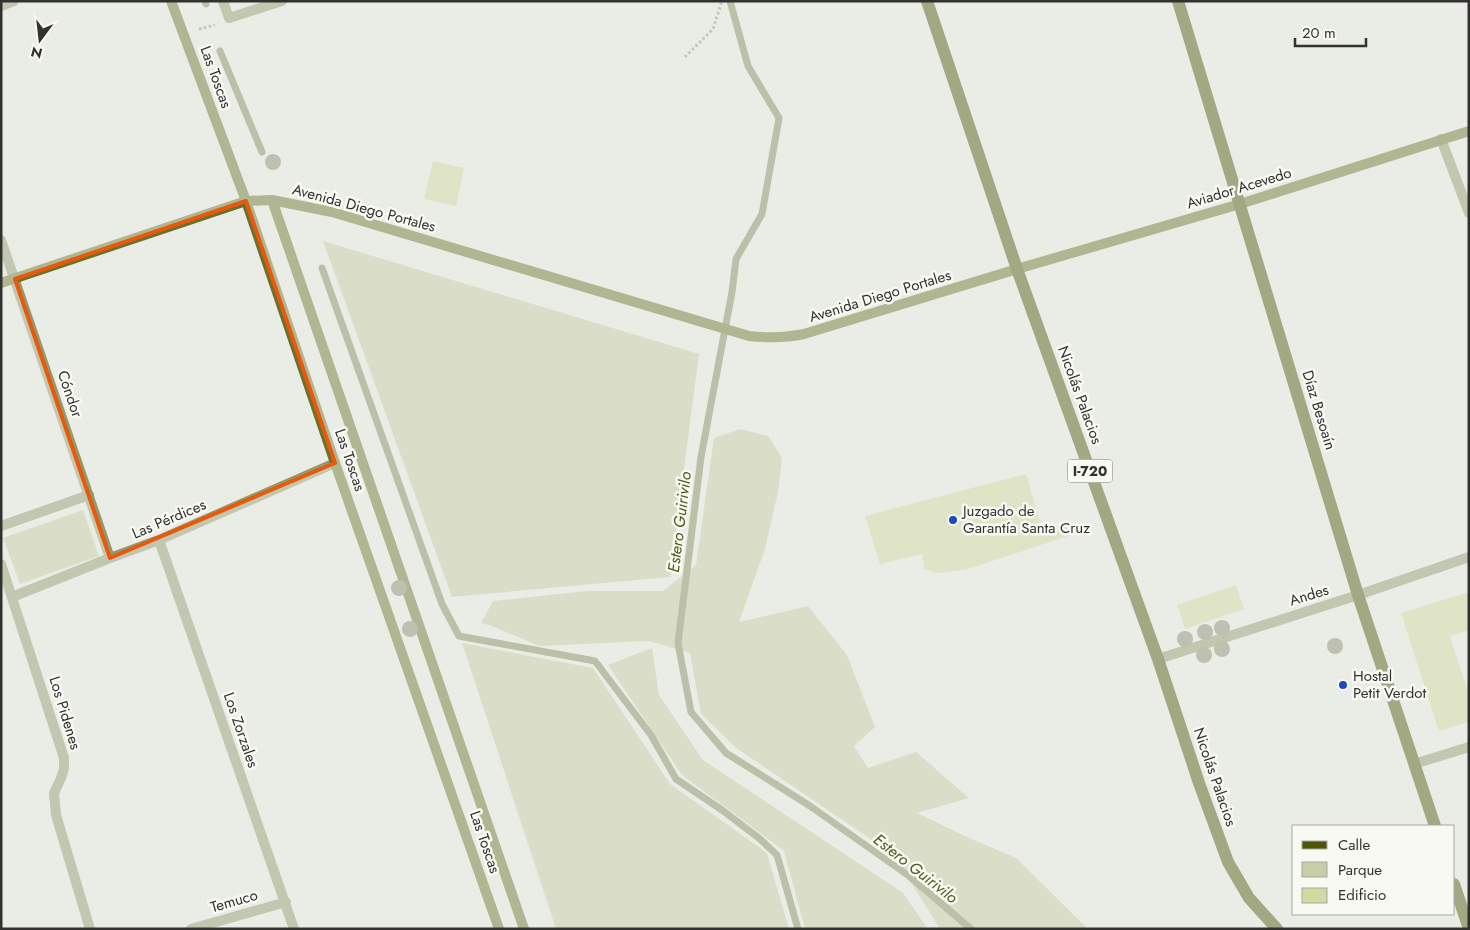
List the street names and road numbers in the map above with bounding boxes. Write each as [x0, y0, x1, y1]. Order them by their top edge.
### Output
street label: Las Toscas [195, 43, 237, 111]
street label: Aviador Acevedo [1184, 162, 1294, 214]
street label: Avenida Diego Portales [290, 178, 438, 238]
street label: Avenida Diego Portales [806, 264, 954, 328]
street label: Nicolás Palacios [1052, 343, 1108, 447]
street label: Cóndor [52, 368, 89, 421]
street label: Díaz Besoaín [1296, 368, 1342, 452]
street label: Las Toscas [329, 426, 371, 494]
road number: I-720 [1068, 460, 1112, 482]
street label: Las Pérdices [129, 494, 209, 544]
street label: Andes [1287, 579, 1331, 611]
street label: Los Pidenes [43, 674, 87, 752]
street label: Los Zorzales [218, 689, 264, 771]
street label: Nicolás Palacios [1188, 725, 1242, 829]
street label: Las Toscas [464, 808, 506, 876]
street label: Temuco [208, 884, 260, 918]

